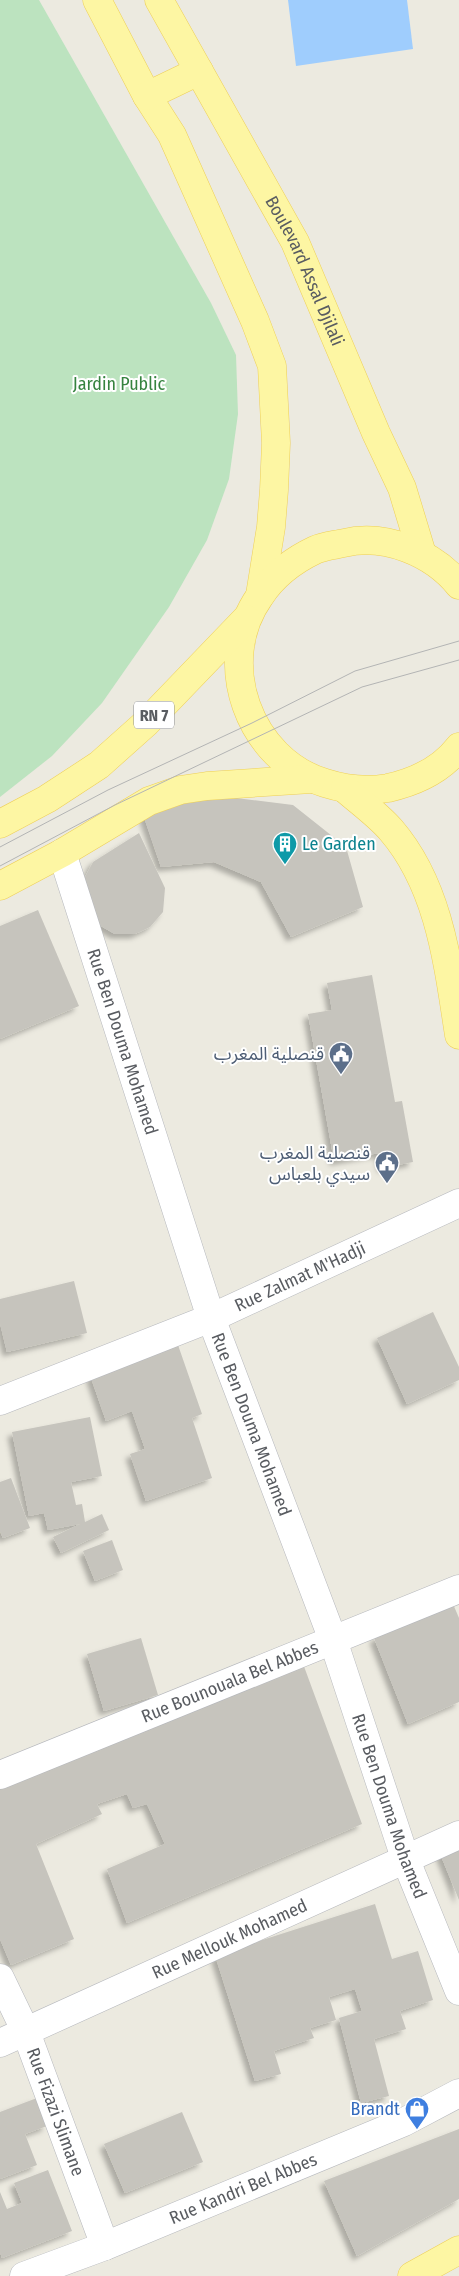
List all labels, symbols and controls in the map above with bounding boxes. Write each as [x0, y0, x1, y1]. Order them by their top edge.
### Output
street label: Boulevard Assal Djilali [260, 192, 349, 349]
park label: Jardin Public [73, 373, 165, 395]
road number: RN 7 [134, 702, 174, 728]
building icon: Le Garden [272, 831, 298, 865]
place label: Le Garden [302, 833, 376, 855]
street label: Rue Ben Douma Mohamed [82, 946, 163, 1137]
public building icon: قنصلية المغرب [328, 1041, 354, 1075]
place label: قنصلية المغرب [214, 1043, 324, 1065]
place label: قنصلية المغرب سيدي بلعباس [260, 1142, 370, 1187]
public building icon: قنصلية المغرب سيدي بلعباس [374, 1150, 400, 1184]
street label: Rue Zalmat M'Hadji [231, 1237, 369, 1316]
street label: Rue Ben Douma Mohamed [207, 1330, 296, 1519]
street label: Rue Bounouala Bel Abbes [138, 1636, 322, 1728]
street label: Rue Ben Douma Mohamed [347, 1711, 431, 1902]
street label: Rue Mellouk Mohamed [148, 1894, 311, 1984]
street label: Rue Fizazi Slimane [22, 2045, 89, 2179]
shop icon: Brandt [404, 2096, 430, 2130]
place label: Brandt [351, 2098, 400, 2120]
street label: Rue Kandri Bel Abbes [166, 2148, 321, 2229]

